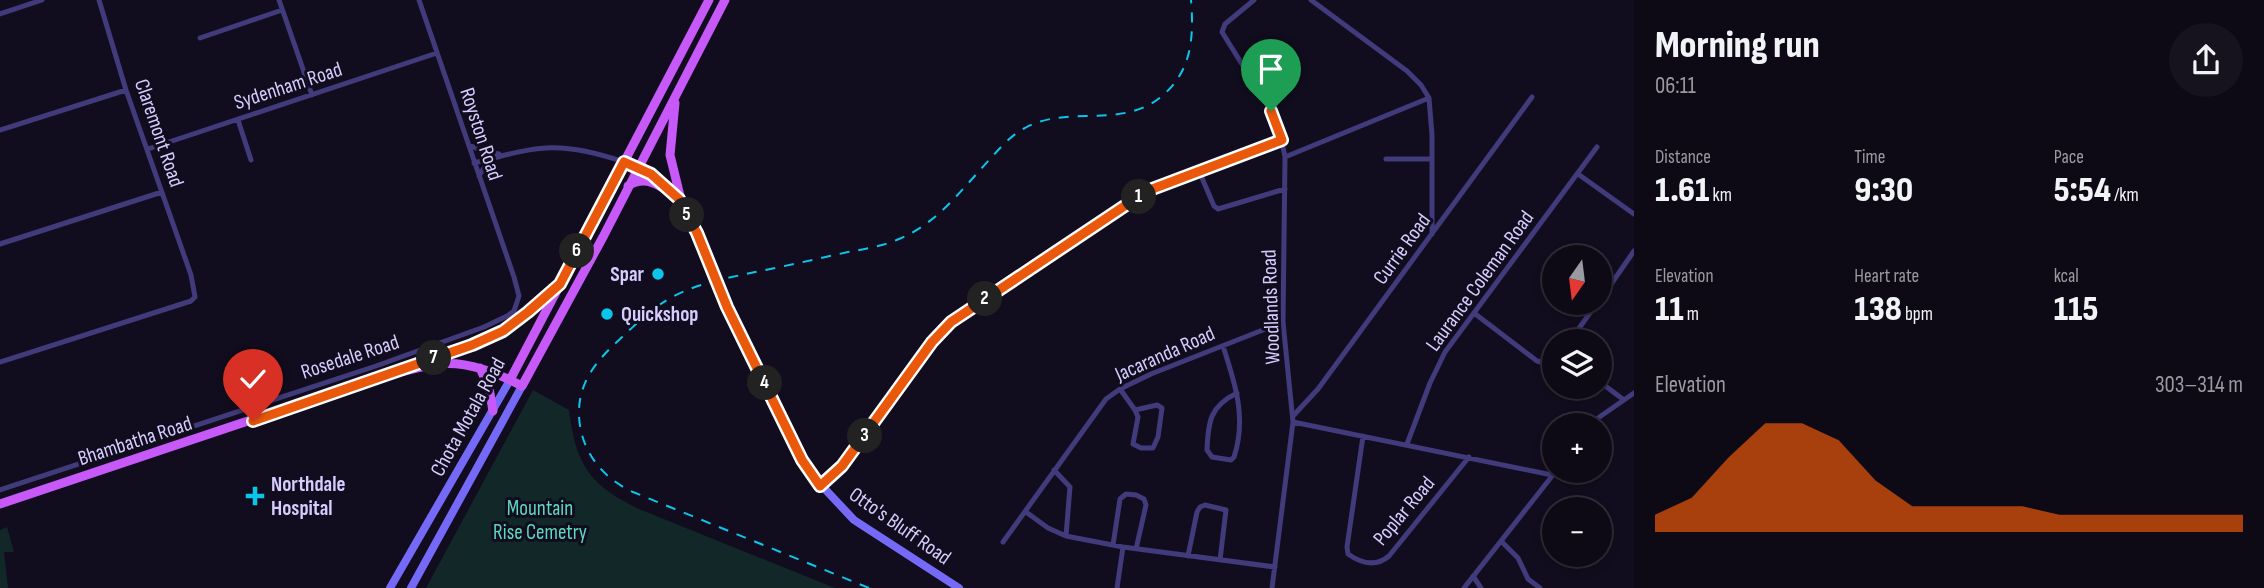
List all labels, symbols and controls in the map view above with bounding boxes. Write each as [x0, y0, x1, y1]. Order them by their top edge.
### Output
text: Morning run [1655, 23, 1820, 68]
button: share [2169, 23, 2243, 97]
pin [1241, 39, 1301, 111]
icon: arrive [1252, 50, 1290, 88]
street label: Sydenham Road [231, 57, 345, 115]
text: 06:11 [1655, 72, 1696, 100]
street label: Claremont Road [129, 76, 189, 190]
street label: Royston Road [454, 85, 508, 183]
text: Distance [1655, 146, 1711, 169]
text: Time [1854, 146, 1885, 169]
text: Pace [2054, 146, 2084, 169]
text: 1.61 [1655, 169, 1709, 212]
text: 9:30 [1854, 169, 1913, 212]
text: 5:54 [2054, 169, 2111, 212]
pin: 1 [1122, 180, 1156, 214]
text: km [1709, 184, 1732, 207]
text: /km [2111, 184, 2139, 207]
text: 1 [1135, 185, 1142, 208]
pin: 5 [670, 198, 704, 232]
text: 5 [682, 203, 691, 226]
street label: Laurance Coleman Road [1421, 206, 1539, 356]
street label: Currie Road [1368, 209, 1436, 289]
pin: 6 [560, 233, 594, 268]
text: 6 [572, 239, 581, 262]
north arrow [1542, 245, 1612, 315]
map controls [1542, 245, 1612, 567]
street label: Woodlands Road [1256, 249, 1286, 365]
place label: Spar [610, 262, 645, 287]
text: Elevation [1655, 265, 1714, 288]
text: Heart rate [1854, 265, 1919, 288]
text: kcal [2054, 265, 2079, 288]
marker: Spar [650, 266, 666, 282]
pin: 2 [968, 282, 1002, 316]
text: 2 [980, 287, 989, 310]
text: 11 [1655, 288, 1684, 331]
text: 138 [1854, 288, 1902, 331]
text: 115 [2054, 288, 2098, 331]
place label: Quickshop [621, 302, 698, 327]
text: m [1684, 303, 1699, 326]
text: bpm [1902, 303, 1933, 326]
marker: Quickshop [599, 306, 615, 322]
street label: Jacaranda Road [1110, 321, 1219, 387]
street label: Rosedale Road [298, 329, 402, 385]
button: layers [1542, 329, 1612, 399]
pin: 7 [416, 340, 452, 376]
text: 7 [429, 346, 438, 369]
pin [223, 349, 283, 421]
street label: Chota Motala Road [425, 353, 511, 481]
icon: check [234, 360, 272, 398]
pin: 4 [748, 366, 782, 400]
text: 4 [760, 371, 769, 394]
text: Elevation [1655, 371, 1726, 399]
text: 303–314 m [2155, 371, 2243, 399]
street label: Bhambatha Road [75, 411, 195, 471]
button: + [1542, 413, 1612, 483]
pin: 3 [848, 418, 882, 453]
text: 3 [860, 424, 869, 447]
street label: Poplar Road [1368, 471, 1440, 551]
place label: Northdale Hospital [271, 472, 345, 521]
street label: Otto's Bluff Road [844, 482, 956, 570]
marker: Northdale Hospital [245, 486, 265, 506]
park label: Mountain Rise Cemetry [493, 496, 587, 545]
button: − [1542, 497, 1612, 567]

